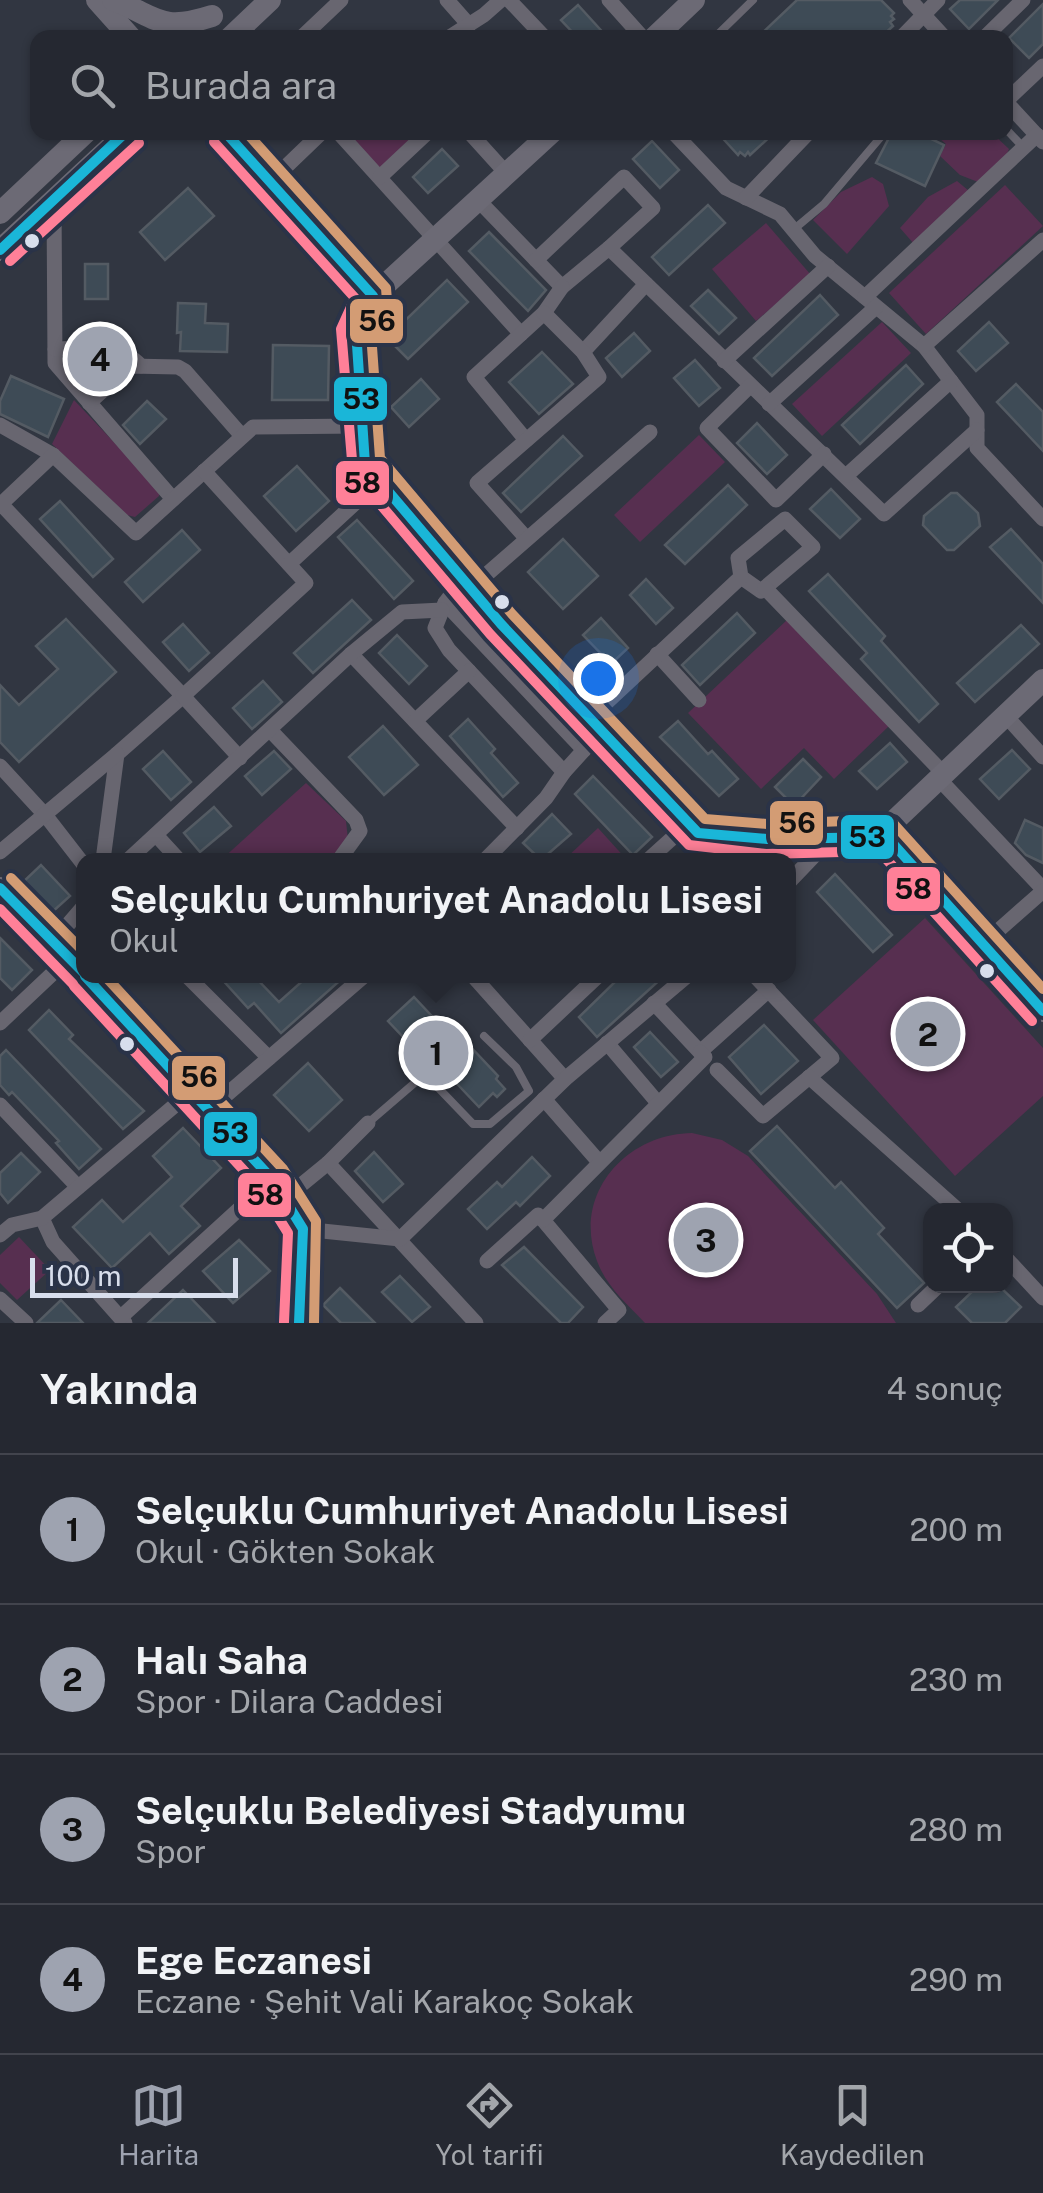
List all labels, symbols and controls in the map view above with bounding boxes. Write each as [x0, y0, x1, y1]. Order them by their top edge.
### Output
search box [30, 30, 1013, 140]
icon: search [65, 58, 120, 113]
text: Burada ara [145, 63, 337, 108]
unlabelled marker [22, 231, 42, 251]
line badge: 56 [348, 297, 405, 345]
text: 56 [358, 304, 396, 337]
pin: 4 [68, 322, 132, 396]
line badge: 53 [332, 375, 389, 423]
text: 53 [342, 382, 380, 415]
line badge: 58 [334, 459, 391, 507]
text: 58 [343, 466, 381, 499]
unlabelled marker [492, 592, 512, 612]
your location [573, 653, 624, 704]
line badge: 56 [768, 799, 825, 847]
text: 56 [778, 806, 816, 839]
line badge: 53 [839, 813, 896, 861]
text: 53 [848, 820, 886, 853]
popup [76, 853, 796, 983]
line badge: 58 [885, 865, 942, 913]
text: 58 [894, 872, 932, 905]
text: Selçuklu Cumhuriyet Anadolu Lisesi [109, 877, 763, 922]
text: Okul [109, 922, 179, 959]
unlabelled marker [977, 961, 997, 981]
pin: 2 [896, 996, 960, 1072]
pin: 1 [404, 1016, 468, 1090]
unlabelled marker [117, 1034, 137, 1054]
line badge: 56 [170, 1054, 227, 1102]
text: 56 [180, 1060, 218, 1093]
line badge: 53 [202, 1110, 259, 1158]
text: 53 [211, 1116, 249, 1149]
line badge: 58 [236, 1171, 293, 1219]
text: 58 [246, 1178, 284, 1211]
pin: 3 [674, 1202, 738, 1278]
map controls [923, 1203, 1013, 1293]
button: locate [923, 1203, 1013, 1293]
scale bar [30, 1253, 238, 1298]
text: 100 m [45, 1259, 122, 1292]
text: Yakında [40, 1364, 198, 1413]
text: 4 sonuç [886, 1370, 1003, 1407]
text: Selçuklu Cumhuriyet Anadolu Lisesi [135, 1488, 789, 1533]
text: 1 [66, 1511, 79, 1548]
text: 200 m [910, 1511, 1003, 1548]
text: Okul · Gökten Sokak [135, 1533, 435, 1570]
text: Halı Saha [135, 1638, 308, 1683]
text: 2 [62, 1661, 83, 1698]
text: 230 m [909, 1661, 1003, 1698]
text: Spor · Dilara Caddesi [135, 1683, 443, 1720]
text: Selçuklu Belediyesi Stadyumu [135, 1788, 686, 1833]
text: 3 [62, 1811, 83, 1848]
text: 280 m [908, 1811, 1003, 1848]
text: Spor [135, 1833, 206, 1870]
text: Ege Eczanesi [135, 1938, 372, 1983]
text: 4 [62, 1961, 83, 1998]
text: 290 m [909, 1961, 1003, 1998]
text: Eczane · Şehit Vali Karakoç Sokak [135, 1983, 634, 2020]
tab: Harita [118, 2078, 199, 2171]
tab: Yol tarifi [435, 2078, 544, 2171]
tab: Kaydedilen [780, 2078, 925, 2171]

